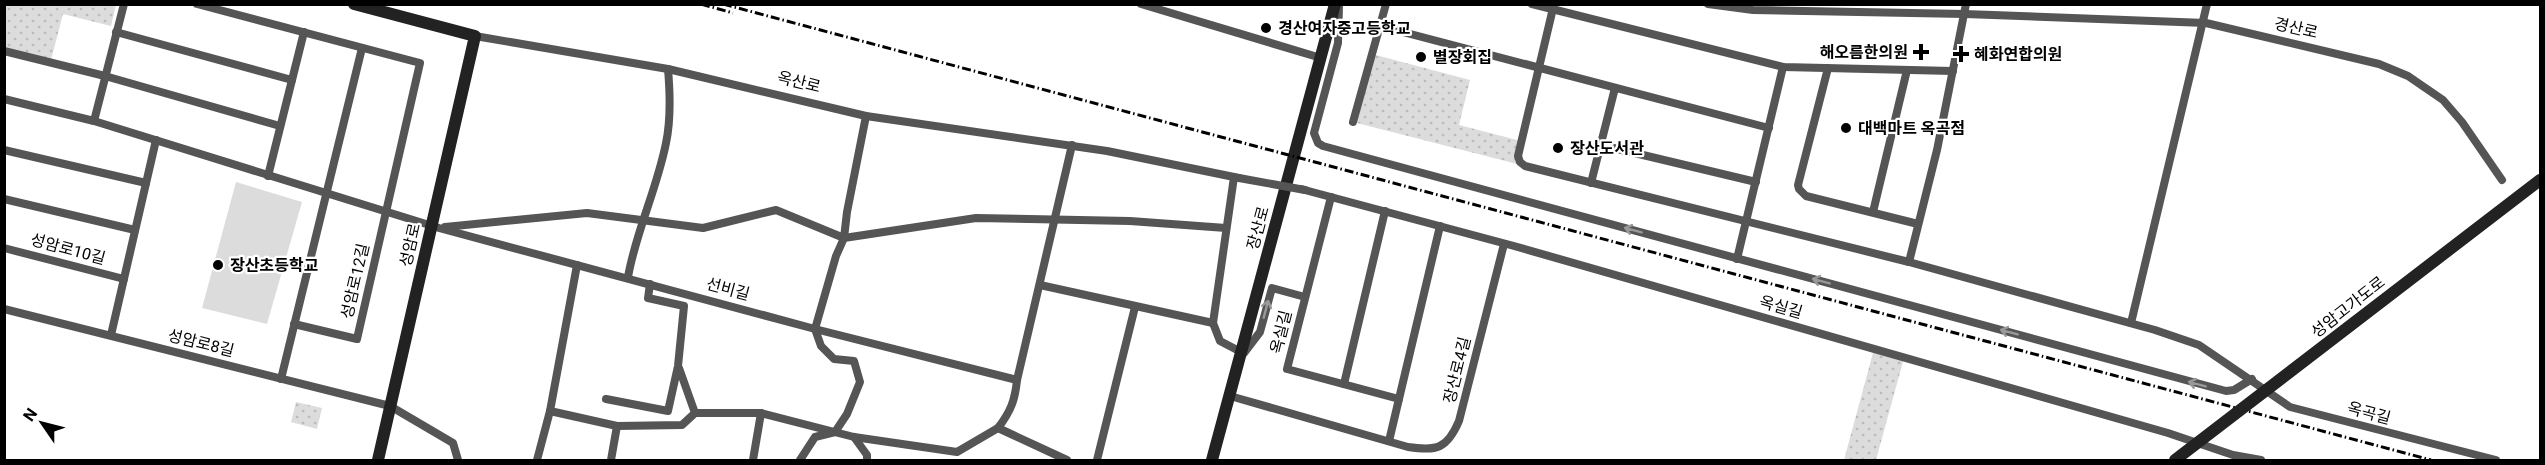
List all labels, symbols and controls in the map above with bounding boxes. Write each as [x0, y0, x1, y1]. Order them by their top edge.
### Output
street label: 경산로 [2272, 14, 2320, 42]
place label: 경산여자중고등학교 [1278, 19, 1411, 38]
marker: 경산여자중고등학교 [1259, 21, 1273, 35]
place label: 해오름한의원 [1820, 43, 1908, 62]
marker: 해오름한의원 [1912, 43, 1930, 61]
marker: 혜화연합의원 [1952, 45, 1970, 63]
place label: 혜화연합의원 [1974, 45, 2062, 64]
place label: 별장회집 [1433, 48, 1492, 67]
marker: 별장회집 [1414, 50, 1428, 64]
street label: 옥산로 [775, 67, 823, 97]
place label: 대백마트 옥곡점 [1858, 119, 1965, 138]
marker: 대백마트 옥곡점 [1839, 121, 1853, 135]
place label: 장산도서관 [1570, 139, 1644, 158]
marker: 장산도서관 [1551, 141, 1565, 155]
street label: 장산로 [1243, 204, 1273, 252]
street label: 성암로 [396, 221, 424, 269]
one-way arrow [1624, 224, 1643, 236]
street label: 성암로10길 [28, 230, 108, 268]
street label: 성암로12길 [337, 241, 373, 321]
place label: 장산초등학교 [230, 256, 319, 275]
marker: 장산초등학교 [211, 258, 225, 272]
street label: 성암고가도로 [2307, 272, 2389, 342]
street label: 선비길 [704, 274, 752, 304]
one-way arrow [1812, 275, 1831, 287]
street label: 옥실길 [1757, 292, 1805, 322]
one-way arrow [1261, 300, 1272, 319]
street label: 옥실길 [1266, 308, 1296, 356]
street label: 성암로8길 [166, 326, 236, 360]
one-way arrow [2000, 326, 2019, 338]
street label: 장산로4길 [1440, 335, 1474, 405]
one-way arrow [2188, 377, 2207, 389]
north arrow [12, 393, 72, 453]
street label: 옥곡길 [2345, 398, 2393, 428]
text: N [19, 405, 41, 425]

